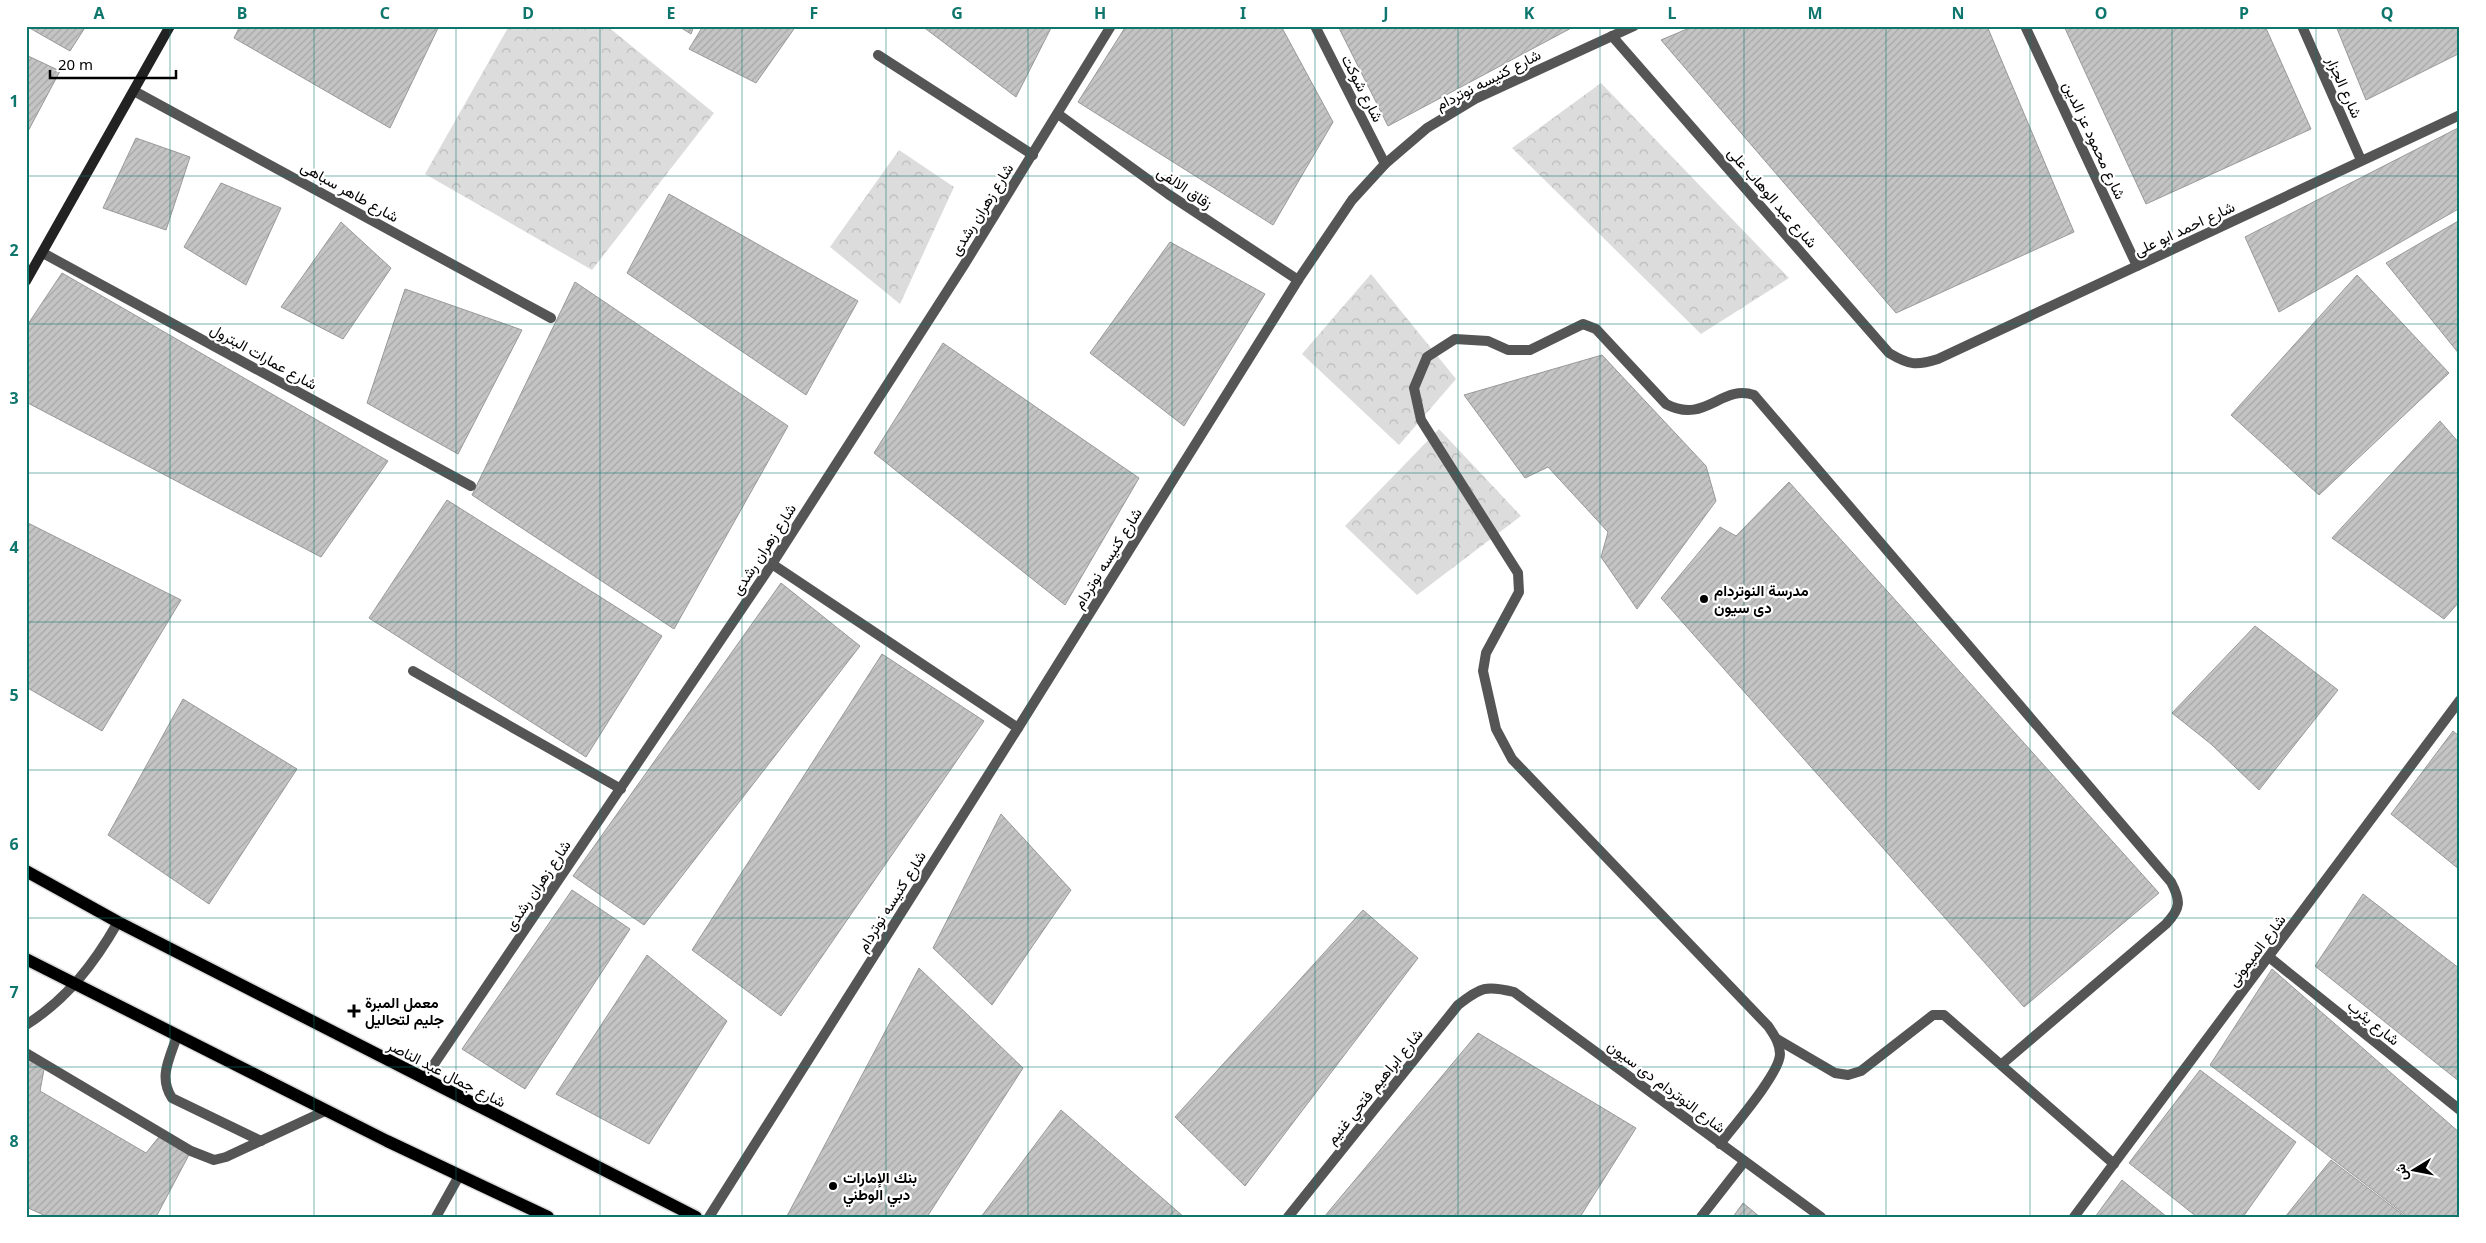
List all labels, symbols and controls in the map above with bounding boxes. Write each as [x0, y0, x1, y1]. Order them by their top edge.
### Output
text: A [93, 2, 105, 24]
text: B [237, 2, 247, 24]
text: C [380, 2, 390, 24]
text: D [522, 2, 534, 24]
text: E [667, 2, 676, 24]
text: F [810, 2, 818, 24]
text: G [951, 2, 963, 24]
text: H [1094, 2, 1106, 24]
text: I [1240, 2, 1246, 24]
text: J [1381, 2, 1389, 24]
text: K [1524, 2, 1535, 24]
text: L [1668, 2, 1677, 24]
text: M [1807, 2, 1823, 24]
text: N [1951, 2, 1965, 24]
text: O [2095, 2, 2107, 24]
text: P [2239, 2, 2249, 24]
text: Q [2381, 2, 2393, 24]
street label: شارع كنيسه نوتردام [1432, 44, 1545, 116]
scale bar [50, 48, 176, 80]
street label: شارع شوكت [1336, 51, 1389, 126]
street label: شارع الجزار [2320, 52, 2368, 122]
text: 20 m [58, 54, 93, 74]
street label: شارع محمود عز الدين [2057, 78, 2131, 203]
text: 1 [9, 90, 19, 112]
street label: شارع عبد الوهاب على [1722, 142, 1822, 253]
street label: شارع طاهر سباهى [297, 156, 403, 228]
street label: شارع زهران رشدى [945, 159, 1019, 260]
street label: زقاق الالفى [1153, 161, 1217, 214]
street label: شارع احمد ابو على [2130, 196, 2239, 262]
text: 2 [9, 239, 19, 261]
street label: شارع عمارات البترول [206, 318, 321, 395]
text: 3 [9, 387, 19, 409]
street label: شارع زهران رشدى [726, 499, 802, 600]
street label: شارع كنيسه نوتردام [1068, 504, 1148, 613]
text: 4 [9, 536, 19, 558]
place label: مدرسة النوتردام دى سيون [1714, 580, 1809, 617]
marker: مدرسة النوتردام دى سيون [1698, 593, 1710, 605]
text: 5 [9, 684, 19, 706]
text: 6 [9, 833, 19, 855]
street label: شارع زهران رشدى [499, 836, 576, 935]
street label: شارع كنيسه نوتردام [852, 847, 932, 956]
street label: شارع الميمونى [2222, 910, 2291, 991]
text: 7 [9, 981, 19, 1003]
place label: معمل المبرة جليم لتحاليل [365, 992, 444, 1030]
street label: شارع يثرب [2342, 995, 2404, 1051]
marker: معمل المبرة جليم لتحاليل [347, 1004, 361, 1018]
street label: شارع ابراهيم فتحي غنيم [1321, 1024, 1430, 1151]
street label: شارع جمال عبد الناصر [383, 1034, 510, 1113]
street label: شارع النوتردام دى سيون [1603, 1035, 1730, 1139]
text: 8 [9, 1130, 19, 1152]
north arrow [2388, 1146, 2438, 1196]
text: ش [2390, 1162, 2412, 1182]
place label: بنك الإمارات دبي الوطني [843, 1167, 917, 1208]
marker: بنك الإمارات دبي الوطني [827, 1180, 839, 1192]

